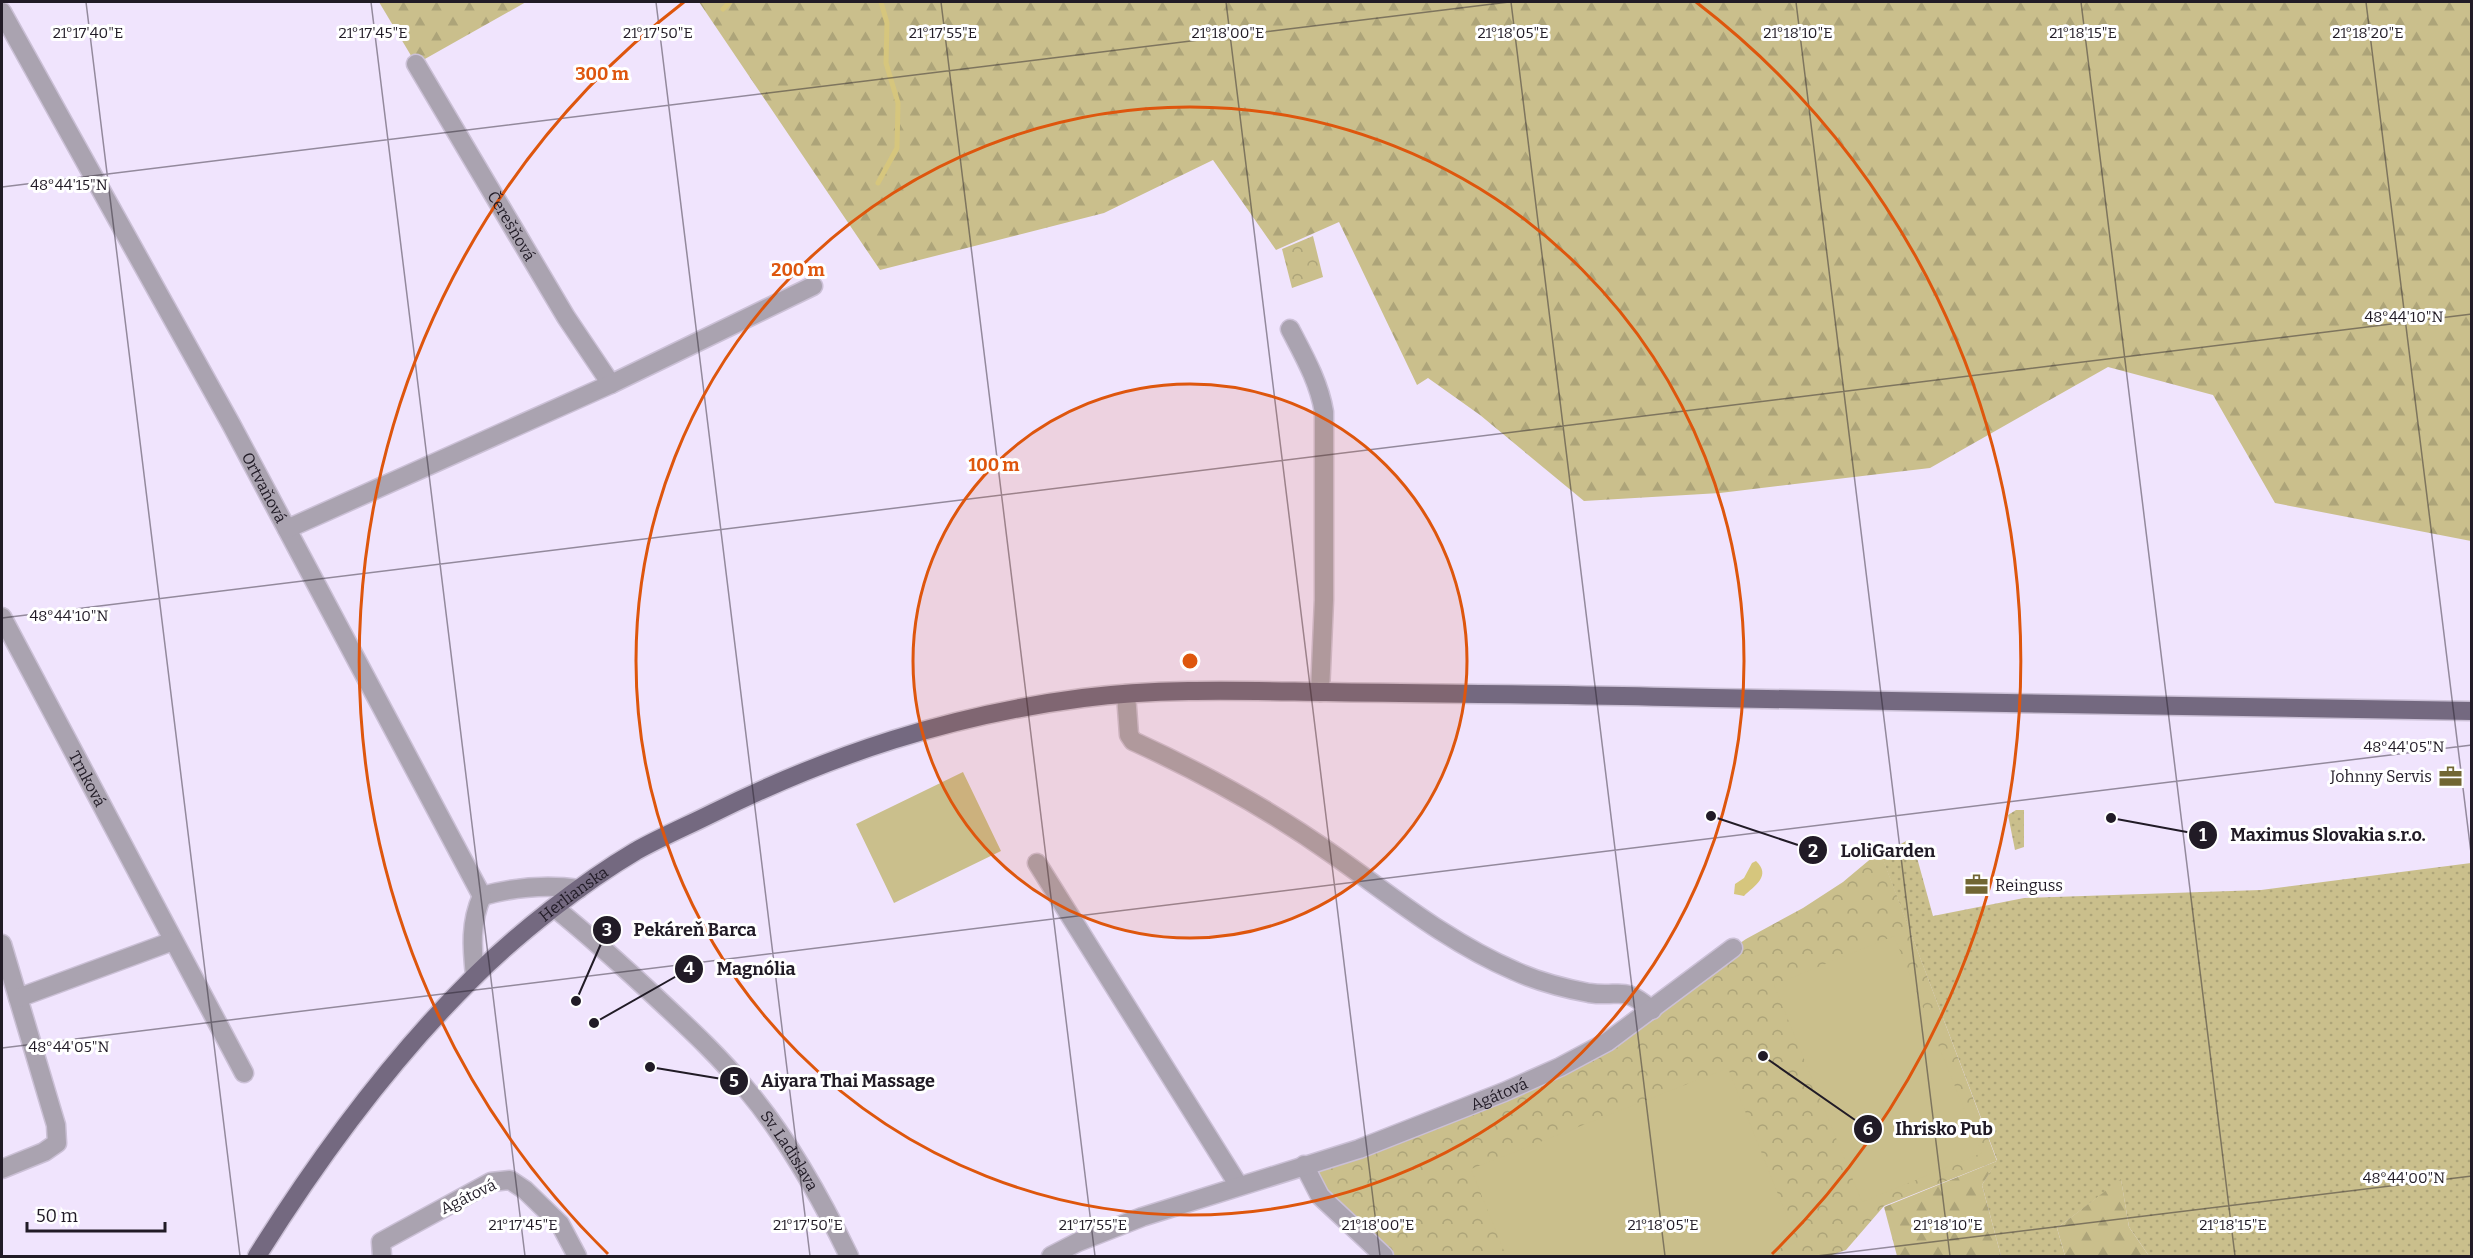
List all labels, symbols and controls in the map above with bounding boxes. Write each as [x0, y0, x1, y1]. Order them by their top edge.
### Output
text: 21°17'40"E [53, 24, 123, 42]
text: 21°17'45"E [338, 24, 408, 42]
text: 21°17'50"E [623, 24, 693, 42]
text: 21°17'55"E [909, 24, 977, 42]
text: 21°18'00"E [1192, 24, 1264, 42]
text: 21°18'05"E [1477, 24, 1549, 42]
text: 21°18'10"E [1763, 24, 1833, 42]
text: 21°18'15"E [2049, 24, 2117, 42]
text: 21°18'20"E [2332, 24, 2404, 42]
text: 300 m [575, 63, 629, 85]
text: 48°44'15"N [30, 176, 108, 194]
street label: Čerešňová [483, 187, 540, 265]
text: 200 m [771, 259, 825, 281]
text: 48°44'10"N [2365, 308, 2444, 326]
street label: Ortvaňová [238, 449, 291, 526]
text: 100 m [968, 454, 1020, 476]
text: 48°44'10"N [30, 607, 109, 625]
centre of rings [1180, 651, 1200, 671]
text: 48°44'05"N [2364, 738, 2445, 756]
street label: Trnková [65, 748, 110, 810]
office icon: Johnny Servis [2437, 763, 2463, 789]
place label: Johnny Servis [2329, 767, 2432, 786]
callout: Maximus Slovakia s.r.o. [2188, 817, 2437, 853]
text: 1 [2199, 824, 2207, 846]
text: Maximus Slovakia s.r.o. [2230, 824, 2426, 846]
callout: LoliGarden [1798, 832, 1947, 868]
text: 2 [1808, 840, 1818, 862]
text: LoliGarden [1841, 840, 1936, 862]
street label: Herlianska [535, 862, 612, 926]
office icon: Reinguss [1964, 872, 1990, 898]
place label: Reinguss [1995, 876, 2063, 895]
callout: Pekáreň Barca [592, 912, 768, 948]
text: 3 [602, 919, 612, 941]
text: Pekáreň Barca [634, 919, 756, 941]
callout: Magnólia [674, 951, 807, 987]
text: 4 [684, 958, 695, 980]
text: Magnólia [716, 958, 796, 980]
text: 48°44'05"N [29, 1038, 110, 1056]
callout: Aiyara Thai Massage [719, 1063, 947, 1099]
text: 5 [729, 1070, 739, 1092]
text: Aiyara Thai Massage [761, 1070, 935, 1092]
street label: Agátová [1468, 1074, 1531, 1114]
street label: Sv. Ladislava [757, 1107, 822, 1194]
callout: Ihrisko Pub [1853, 1111, 2005, 1147]
text: 6 [1863, 1118, 1874, 1140]
text: Ihrisko Pub [1895, 1118, 1993, 1140]
text: 48°44'00"N [2363, 1169, 2445, 1187]
street label: Agátová [437, 1175, 499, 1218]
scale bar [27, 1195, 165, 1233]
text: 50 m [36, 1205, 78, 1227]
text: 21°17'45"E [488, 1216, 558, 1234]
text: 21°17'50"E [773, 1216, 843, 1234]
text: 21°17'55"E [1059, 1216, 1127, 1234]
text: 21°18'00"E [1342, 1216, 1414, 1234]
text: 21°18'05"E [1627, 1216, 1699, 1234]
text: 21°18'10"E [1913, 1216, 1983, 1234]
text: 21°18'15"E [2199, 1216, 2267, 1234]

